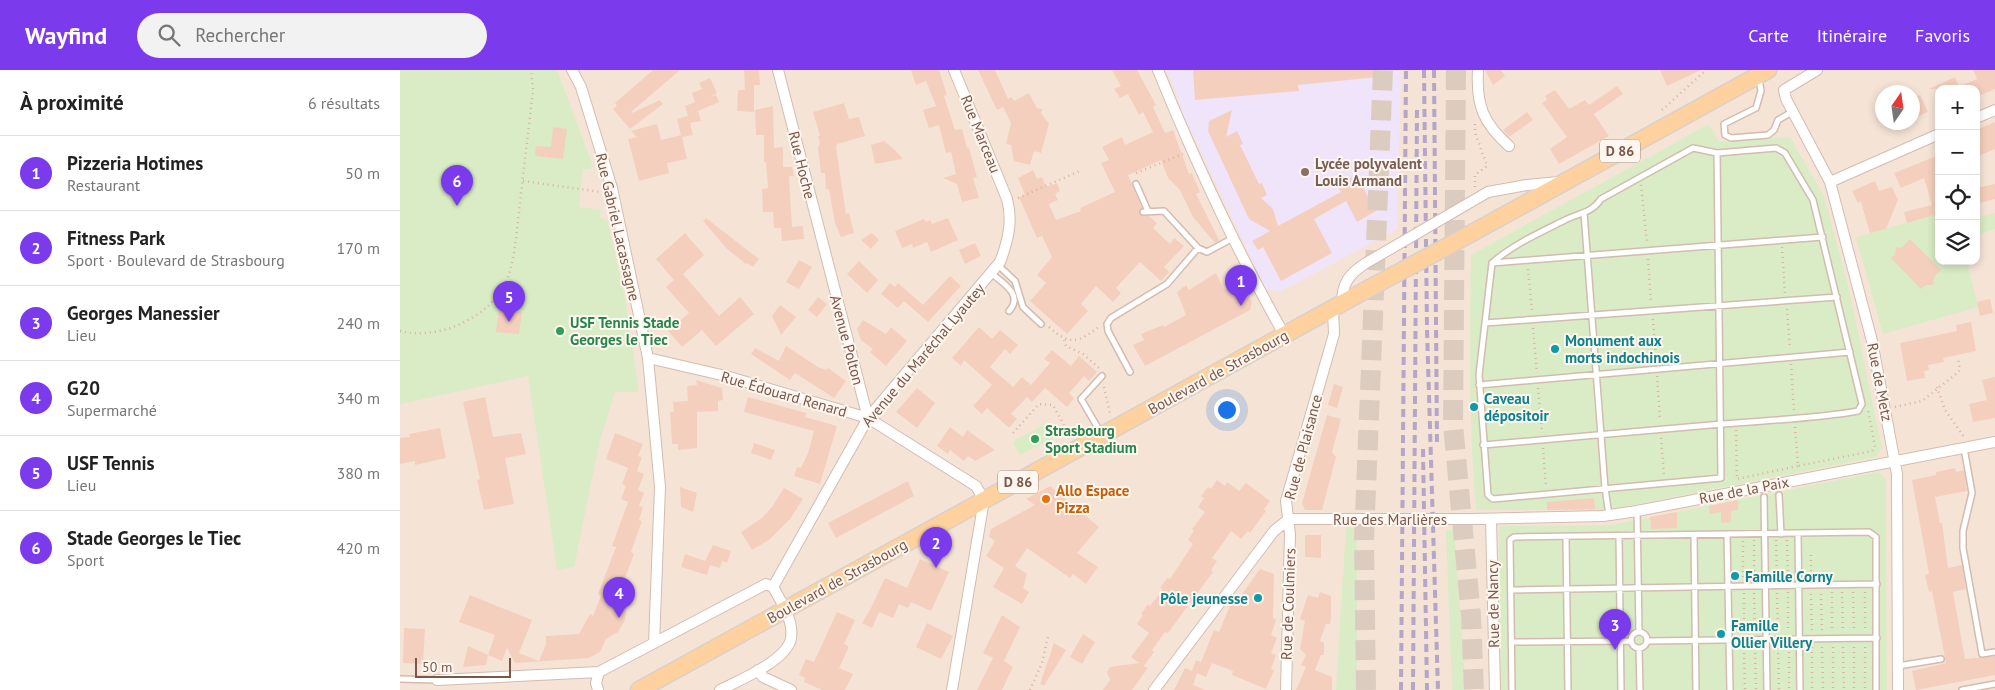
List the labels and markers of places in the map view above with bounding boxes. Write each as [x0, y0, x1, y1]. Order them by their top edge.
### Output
place label: Lycée polyvalent Louis Armand [1315, 154, 1423, 190]
pin: 6 [441, 165, 473, 206]
marker: Lycée polyvalent Louis Armand [1299, 166, 1311, 178]
pin: 1 [1225, 265, 1257, 306]
pin: 5 [493, 281, 525, 322]
place label: USF Tennis Stade Georges le Tiec [570, 313, 680, 349]
marker: USF Tennis Stade Georges le Tiec [554, 325, 566, 337]
place label: Monument aux morts indochinois [1565, 331, 1680, 367]
marker: Monument aux morts indochinois [1549, 343, 1561, 355]
place label: Caveau dépositoir [1484, 389, 1549, 425]
marker: Caveau dépositoir [1468, 401, 1480, 413]
place label: Strasbourg Sport Stadium [1045, 421, 1137, 457]
marker: Strasbourg Sport Stadium [1029, 433, 1041, 445]
place label: Allo Espace Pizza [1056, 481, 1130, 517]
marker: Allo Espace Pizza [1040, 493, 1052, 505]
pin: 2 [920, 527, 952, 568]
place label: Famille Corny [1745, 567, 1834, 586]
marker: Famille Corny [1729, 570, 1741, 582]
pin: 4 [603, 577, 635, 618]
place label: Pôle jeunesse [1160, 589, 1248, 608]
marker: Pôle jeunesse [1252, 592, 1264, 604]
pin: 3 [1599, 609, 1631, 650]
place label: Famille Ollier Villery [1731, 616, 1813, 652]
marker: Famille Ollier Villery [1715, 628, 1727, 640]

